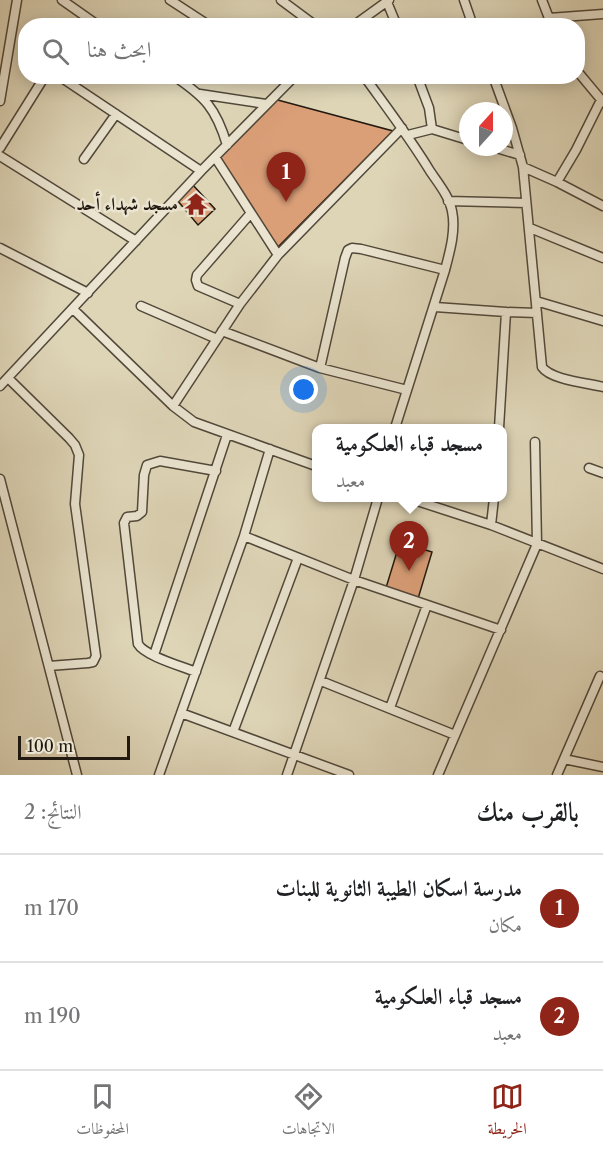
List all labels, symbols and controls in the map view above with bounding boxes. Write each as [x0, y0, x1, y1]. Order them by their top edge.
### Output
search box [18, 18, 585, 84]
icon: search [39, 35, 72, 68]
text: ابحث هنا [87, 36, 152, 63]
north arrow [459, 102, 513, 156]
pin: 1 [266, 152, 306, 202]
place label: مسجد شهداء أحد [76, 191, 178, 216]
temple icon: مسجد شهداء أحد [183, 191, 209, 217]
your location [289, 375, 318, 404]
popup [312, 424, 507, 502]
text: مسجد قباء العلكومية [336, 430, 483, 457]
text: معبد [336, 468, 365, 492]
pin: 2 [390, 522, 428, 571]
scale bar [18, 733, 130, 760]
text: 100 m [27, 736, 73, 756]
text: بالقرب منك [476, 796, 579, 828]
text: النتائج: 2 [24, 800, 82, 824]
text: مدرسة اسكان الطيبة الثانوية للبنات [276, 875, 522, 902]
text: 170 m [24, 896, 79, 920]
text: 1 [555, 896, 564, 920]
text: مكان [488, 913, 522, 937]
text: مسجد قباء العلكومية [375, 983, 522, 1010]
text: 190 m [24, 1004, 81, 1028]
text: 2 [554, 1004, 565, 1028]
text: معبد [493, 1021, 522, 1045]
tab: المحفوظات [76, 1080, 129, 1144]
tab: الاتجاهات [282, 1080, 335, 1144]
tab: الخريطة [488, 1080, 527, 1144]

